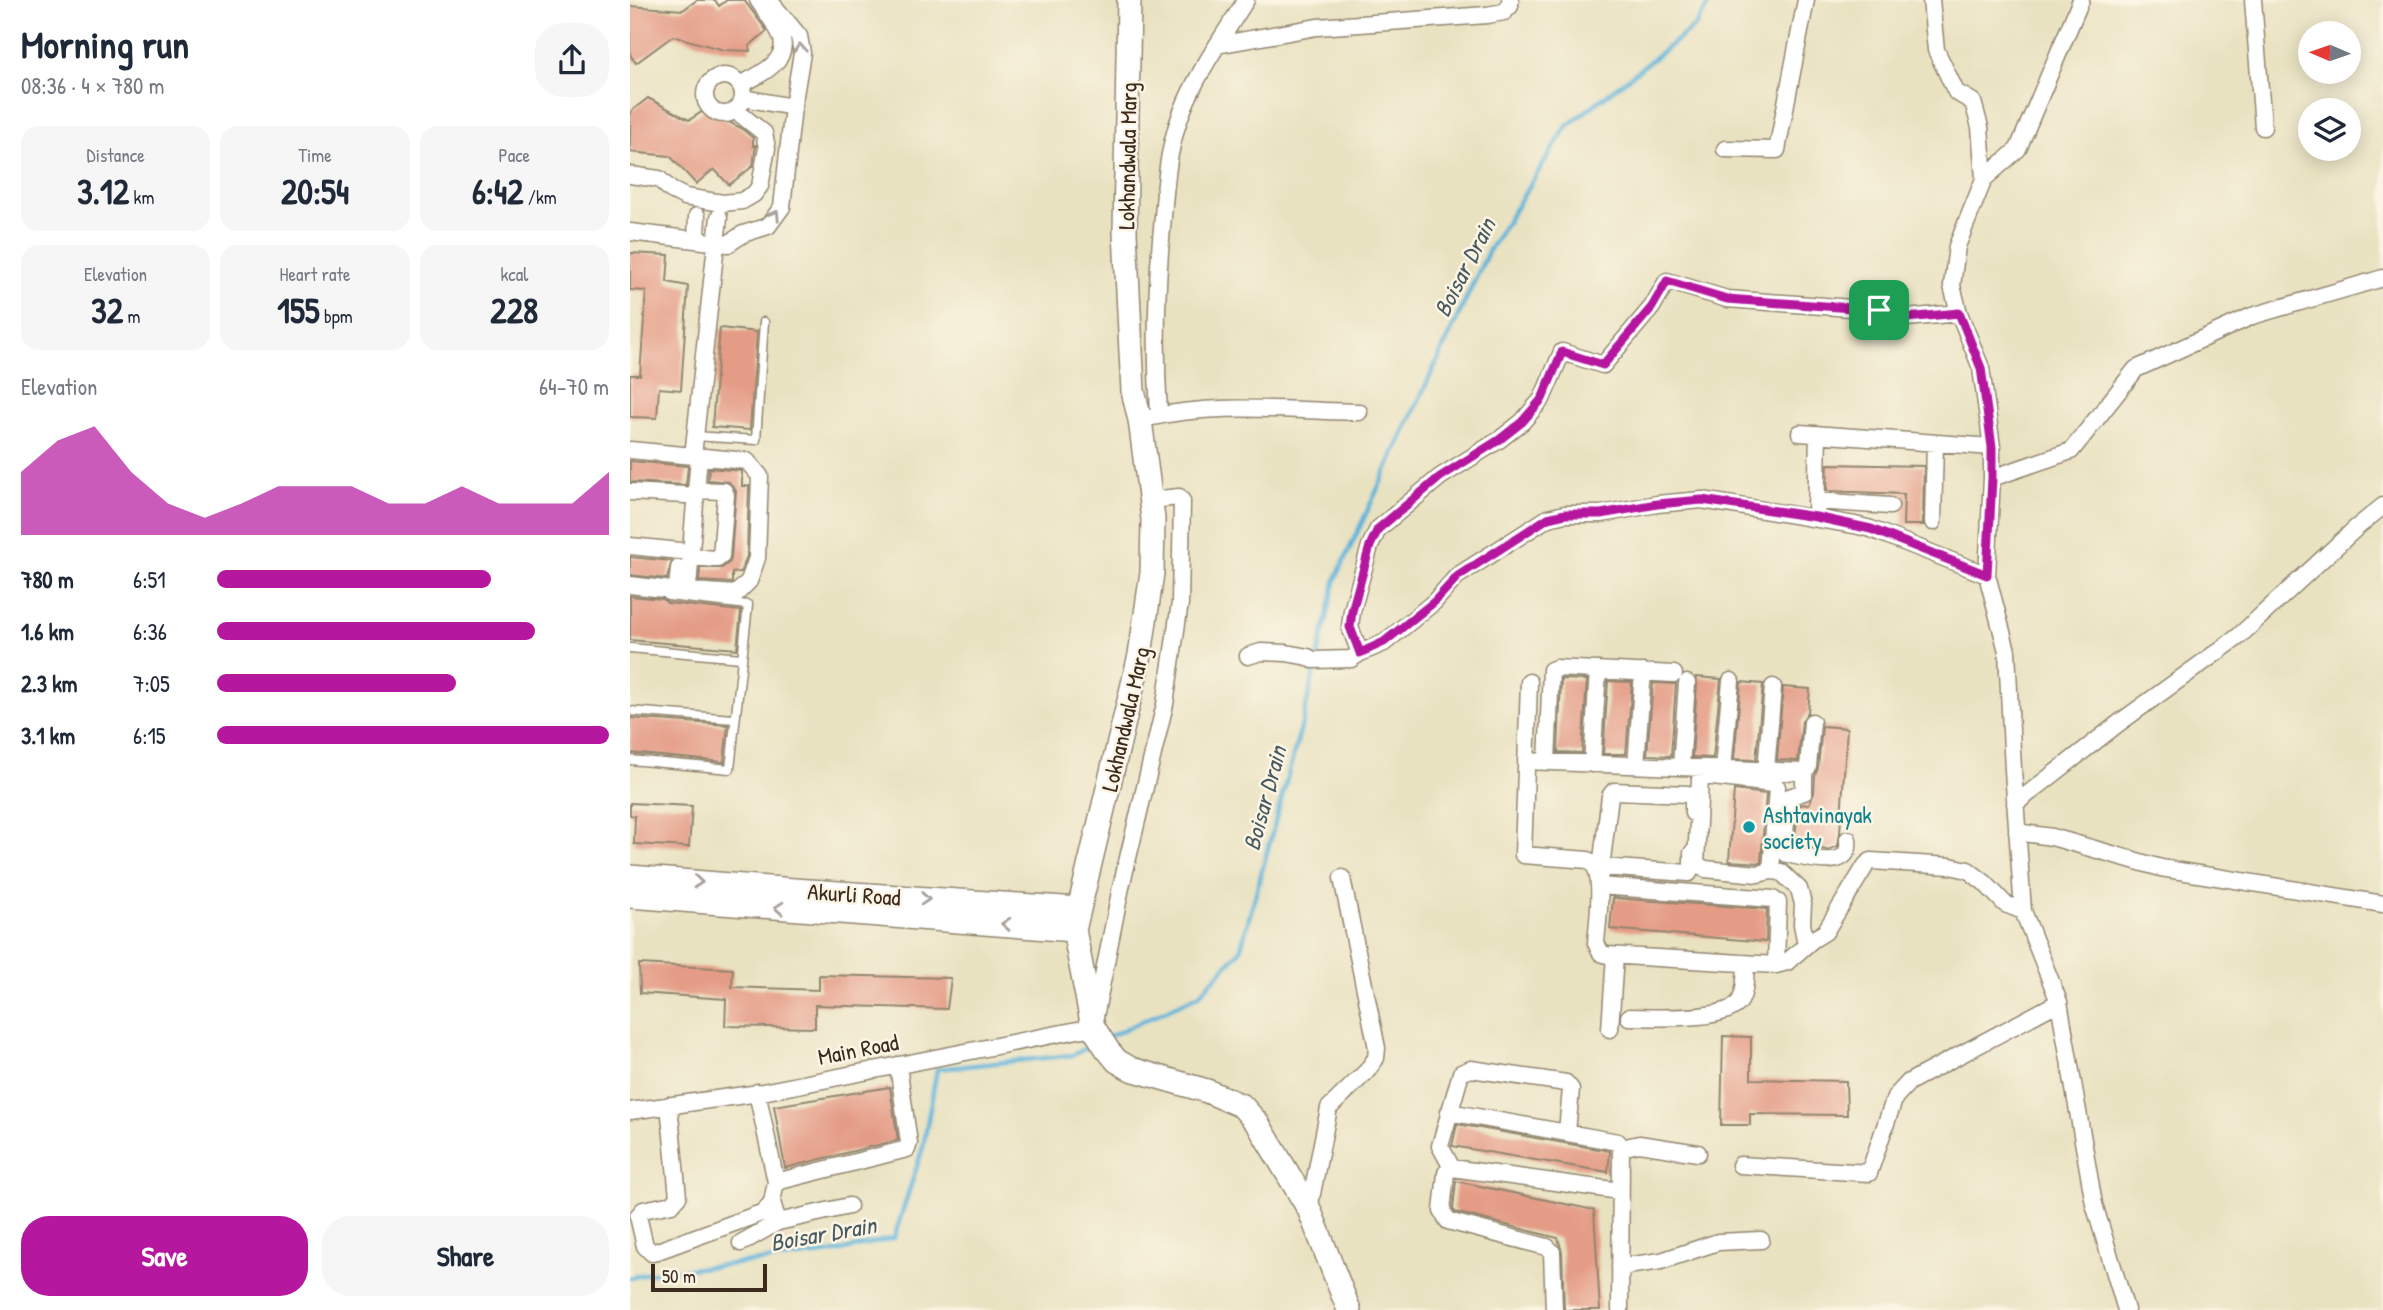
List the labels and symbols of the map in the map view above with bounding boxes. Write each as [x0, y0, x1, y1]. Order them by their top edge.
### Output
north arrow [2298, 21, 2361, 84]
one-way arrow [792, 43, 807, 54]
street label: Lokhandwala Marg [1110, 82, 1144, 230]
one-way arrow [767, 210, 780, 223]
water label: Boisar Drain [1425, 210, 1503, 322]
pin [1849, 280, 1909, 340]
street label: Lokhandwala Marg [1093, 644, 1157, 794]
water label: Boisar Drain [1235, 740, 1294, 854]
place label: Ashtavinayak society [1763, 799, 1872, 856]
marker: Ashtavinayak society [1741, 819, 1757, 835]
one-way arrow [693, 874, 704, 889]
street label: Akurli Road [806, 875, 902, 913]
one-way arrow [920, 891, 931, 906]
one-way arrow [773, 900, 784, 915]
one-way arrow [1000, 917, 1011, 932]
street label: Main Road [815, 1026, 901, 1072]
water label: Boisar Drain [768, 1208, 881, 1258]
scale bar [651, 1261, 766, 1293]

